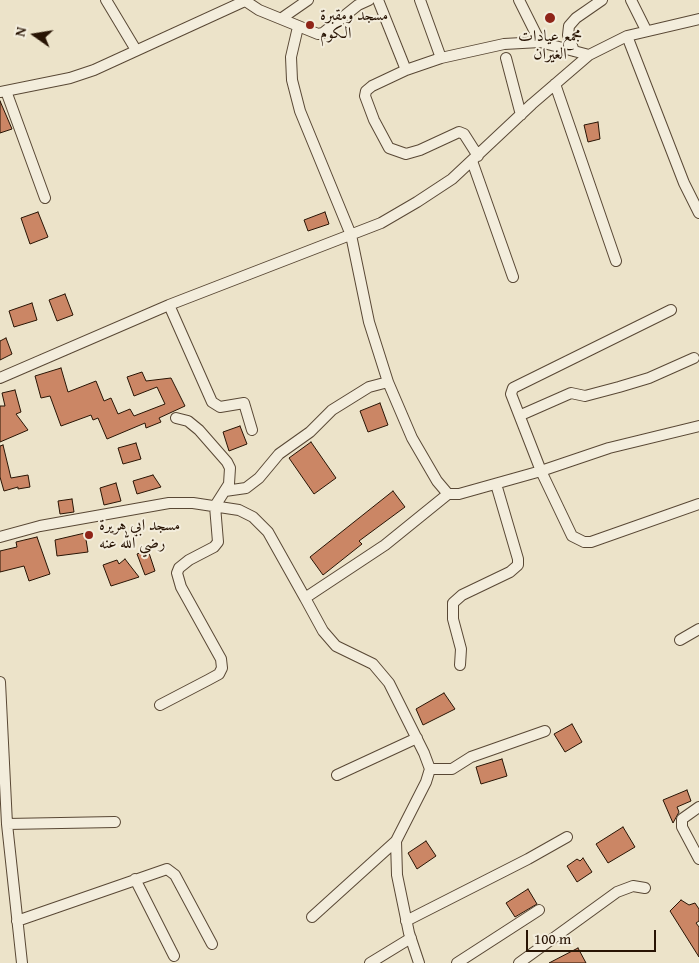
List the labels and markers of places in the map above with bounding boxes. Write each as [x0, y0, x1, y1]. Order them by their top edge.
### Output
place label: مسجد ومقبرة الكوم [320, 6, 388, 44]
marker: مجمع عيادات الغيران [543, 11, 557, 25]
marker: مسجد ومقبرة الكوم [304, 19, 316, 31]
place label: مجمع عيادات الغيران [518, 27, 582, 65]
place label: مسجد ابي هريرة رضي الله عنه [99, 516, 180, 554]
marker: مسجد ابي هريرة رضي الله عنه [83, 529, 95, 541]

